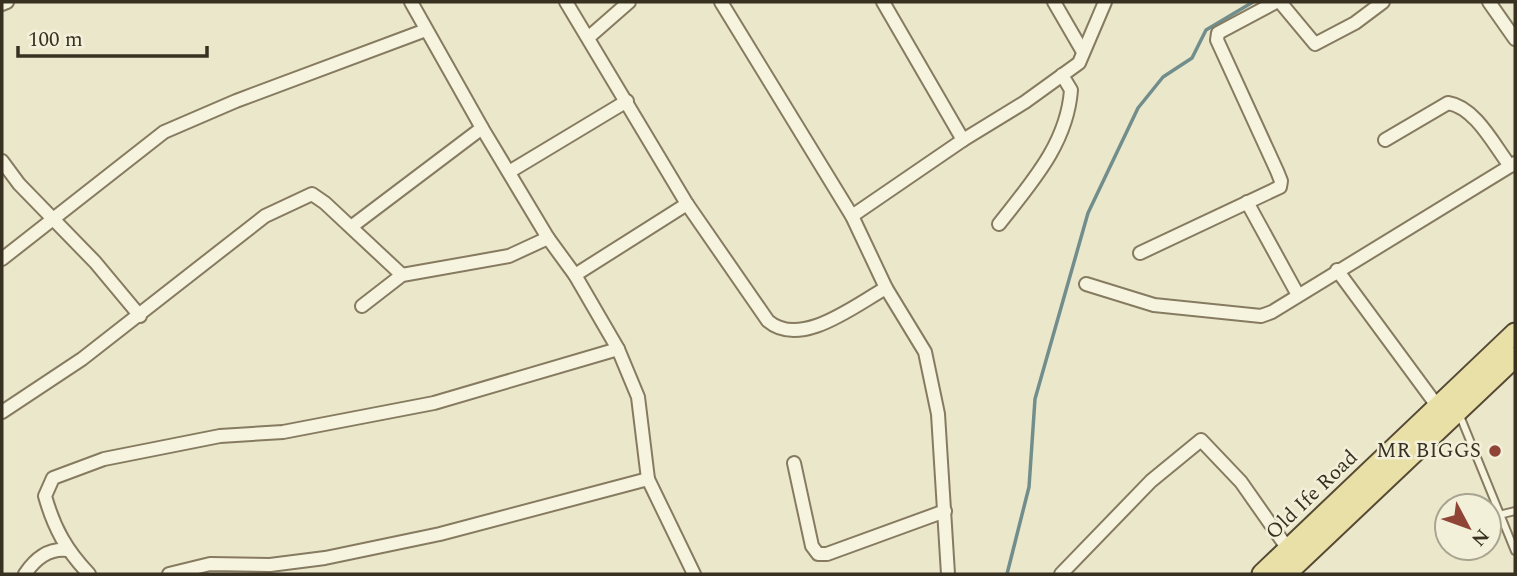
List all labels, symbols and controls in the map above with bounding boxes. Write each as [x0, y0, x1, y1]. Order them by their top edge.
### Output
scale bar [18, 14, 206, 58]
text: 100 m [28, 24, 83, 56]
place label: MR BIGGS [1376, 435, 1481, 467]
street label: Old Ife Road [1258, 442, 1366, 548]
marker: MR BIGGS [1487, 443, 1503, 459]
north arrow [1433, 492, 1503, 562]
text: N [1464, 522, 1496, 553]

